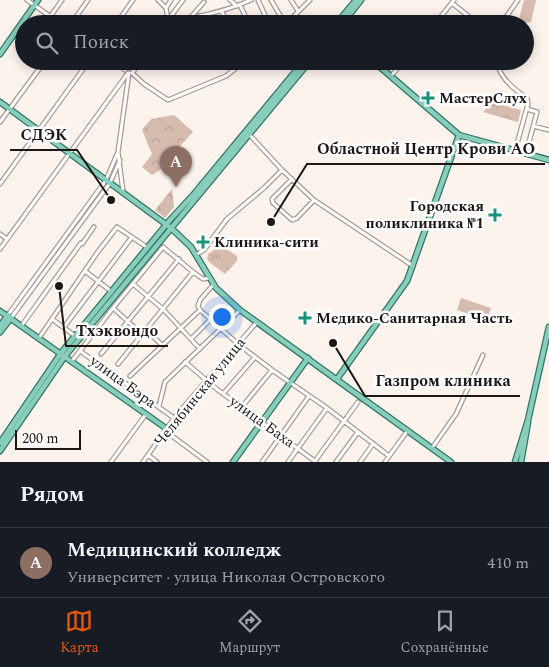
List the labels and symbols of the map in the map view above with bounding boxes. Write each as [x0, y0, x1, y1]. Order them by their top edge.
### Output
place label: МастерСлух [439, 87, 527, 110]
marker: МастерСлух [421, 91, 435, 105]
callout: СДЭК [10, 119, 77, 150]
text: СДЭК [21, 123, 68, 147]
callout: Областной Центр Крови АО [307, 133, 545, 164]
text: Областной Центр Крови АО [317, 137, 535, 161]
pin: A [160, 146, 192, 187]
place label: Городская поликлиника №1 [366, 195, 484, 235]
marker: Городская поликлиника №1 [488, 208, 502, 222]
place label: Клиника-сити [214, 231, 319, 254]
marker: Клиника-сити [196, 235, 210, 249]
your location [209, 304, 235, 330]
place label: Медико-Санитарная Часть [316, 307, 513, 330]
marker: Медико-Санитарная Часть [298, 311, 312, 325]
callout: Тхэквондо [66, 315, 168, 346]
text: Тхэквондо [76, 319, 159, 343]
street label: Челябинская улица [149, 332, 252, 452]
street label: улица Бэра [84, 349, 162, 415]
callout: Газпром клиника [365, 365, 520, 396]
text: Газпром клиника [375, 369, 511, 393]
street label: улица Баха [224, 390, 300, 454]
scale bar [15, 427, 81, 450]

